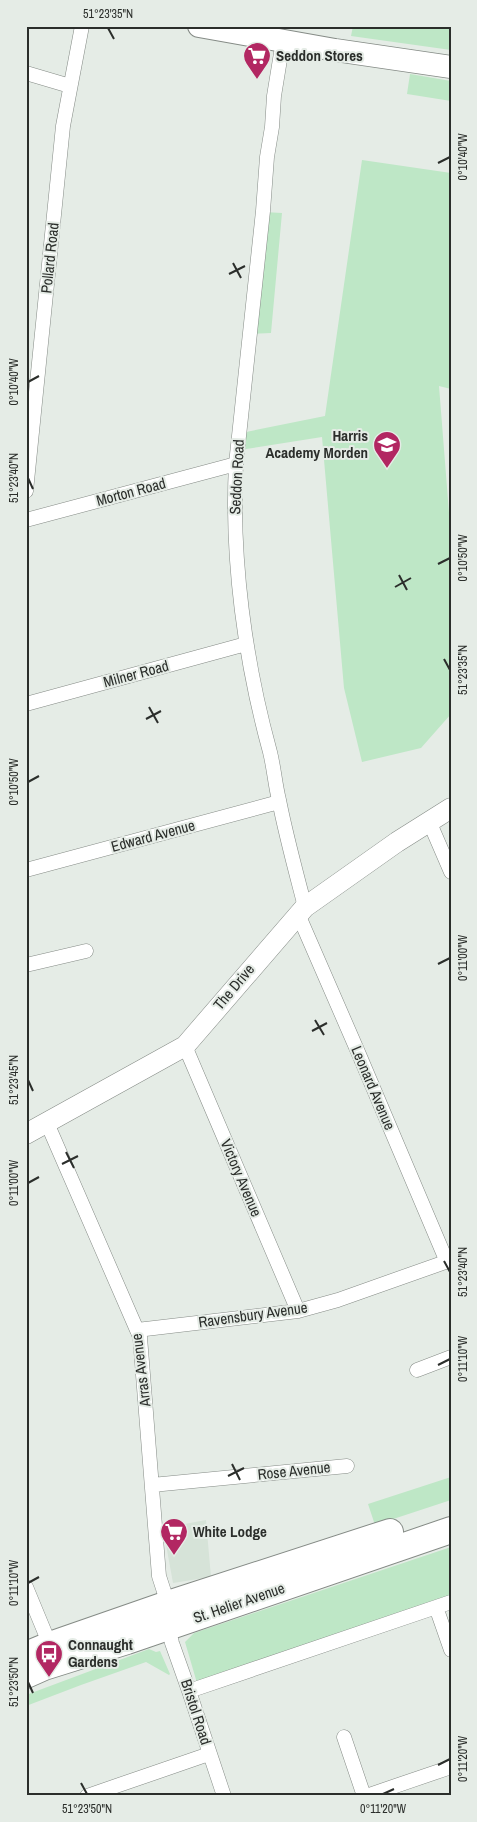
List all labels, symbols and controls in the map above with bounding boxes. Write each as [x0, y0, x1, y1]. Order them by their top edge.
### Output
text: 51°23'35"N [83, 6, 133, 22]
supermarket icon: Seddon Stores [242, 41, 272, 80]
place label: Seddon Stores [276, 45, 363, 66]
text: 0°10'40"W [455, 133, 471, 180]
street label: Pollard Road [35, 221, 64, 294]
text: 0°10'40"W [6, 358, 22, 405]
place label: Harris Academy Morden [265, 425, 368, 463]
school or university icon: Harris Academy Morden [372, 430, 402, 469]
street label: Seddon Road [224, 439, 249, 515]
text: 51°23'40"N [6, 453, 22, 503]
street label: Morton Road [94, 472, 168, 511]
text: 0°10'50"W [455, 534, 471, 581]
text: 51°23'35"N [455, 645, 471, 695]
street label: Milner Road [101, 655, 171, 692]
text: 0°10'50"W [6, 758, 22, 805]
street label: Edward Avenue [109, 814, 197, 857]
text: 0°11'00"W [455, 934, 471, 981]
street label: The Drive [208, 959, 259, 1014]
street label: Leonard Avenue [346, 1043, 401, 1133]
text: 51°23'45"N [6, 1055, 22, 1105]
street label: Victory Avenue [216, 1136, 267, 1220]
text: 0°11'00"W [6, 1159, 22, 1206]
text: 51°23'40"N [455, 1247, 471, 1297]
street label: Ravensbury Avenue [197, 1296, 309, 1333]
street label: Arras Avenue [126, 1332, 156, 1409]
text: 0°11'10"W [455, 1335, 471, 1382]
street label: Rose Avenue [257, 1456, 331, 1485]
supermarket icon: White Lodge [159, 1517, 189, 1556]
place label: White Lodge [193, 1521, 267, 1542]
text: 0°11'10"W [6, 1559, 22, 1606]
street label: St. Helier Avenue [190, 1577, 288, 1628]
place label: Connaught Gardens [68, 1634, 133, 1672]
bus stop icon: Connaught Gardens [34, 1639, 64, 1678]
text: 51°23'50"N [6, 1657, 22, 1707]
street label: Bristol Road [176, 1676, 217, 1747]
text: 0°11'20"W [455, 1735, 471, 1782]
text: 51°23'50"N [62, 1801, 112, 1817]
text: 0°11'20"W [360, 1801, 407, 1817]

